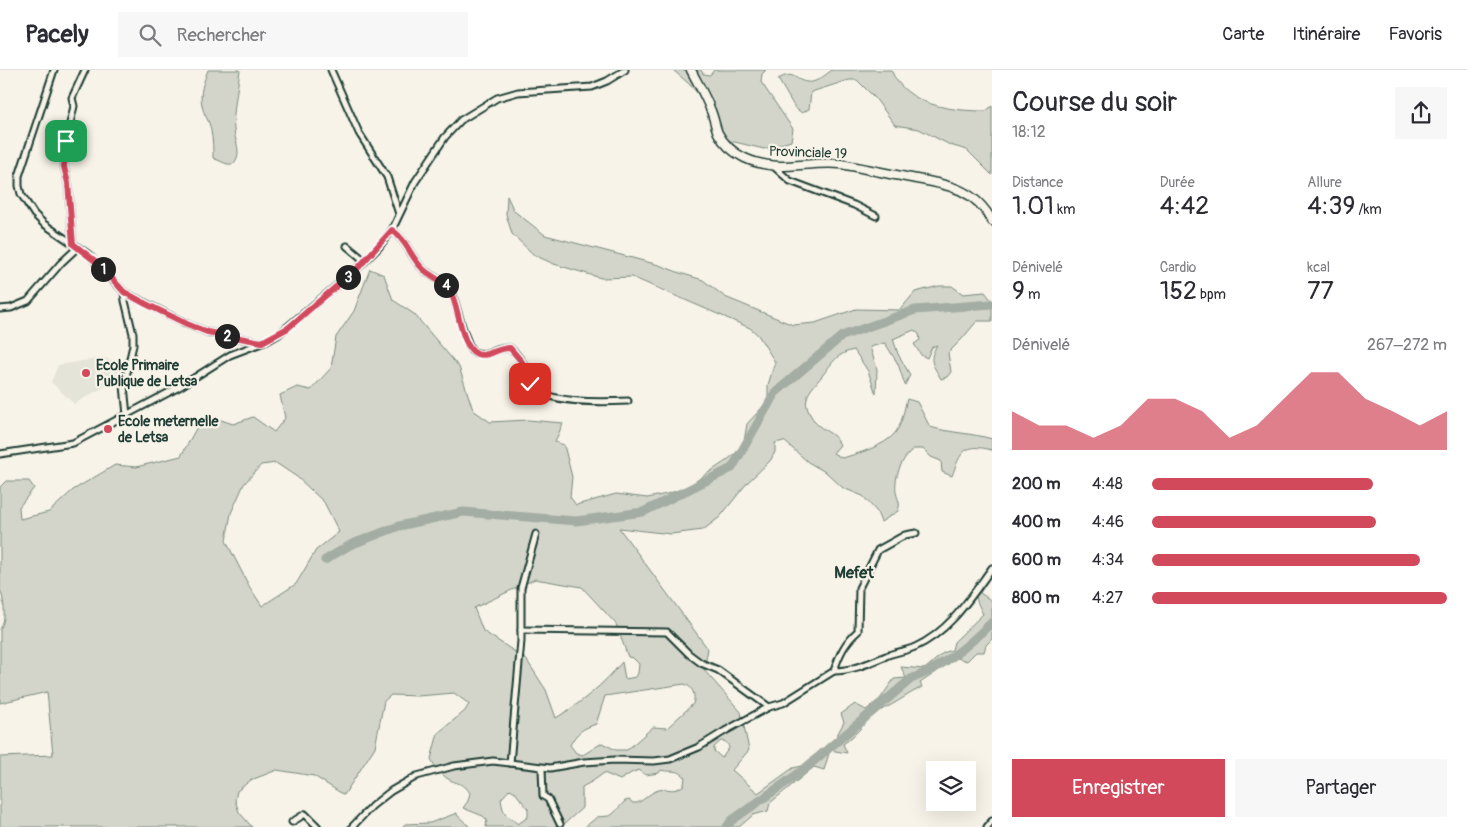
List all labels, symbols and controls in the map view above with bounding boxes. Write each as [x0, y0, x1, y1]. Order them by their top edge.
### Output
search box [118, 12, 468, 57]
text: Pacely [25, 20, 88, 49]
icon: search [136, 21, 164, 49]
text: Rechercher [176, 23, 266, 47]
text: Carte [1222, 23, 1264, 46]
text: Itinéraire [1292, 23, 1360, 46]
text: Favoris [1388, 23, 1442, 46]
text: Course du soir [1012, 85, 1177, 120]
button: share [1395, 87, 1447, 139]
pin [45, 120, 87, 162]
text: 18:12 [1012, 122, 1046, 142]
icon: arrive [52, 127, 80, 155]
street label: Provinciale 19 [769, 143, 847, 162]
text: Distance [1012, 174, 1063, 191]
text: Durée [1160, 174, 1195, 191]
text: Allure [1307, 174, 1342, 191]
text: 1.01 [1012, 191, 1054, 222]
text: 4:42 [1160, 191, 1209, 222]
text: 4:39 [1307, 191, 1355, 222]
text: km [1054, 201, 1075, 218]
text: /km [1355, 201, 1382, 218]
pin: 1 [90, 256, 116, 282]
text: Dénivelé [1012, 259, 1063, 276]
text: Cardio [1160, 259, 1196, 276]
text: kcal [1307, 259, 1330, 276]
text: 1 [101, 261, 106, 278]
pin: 3 [336, 264, 360, 290]
text: 3 [345, 269, 352, 286]
pin: 4 [434, 272, 458, 298]
text: 9 [1012, 276, 1025, 307]
text: 152 [1160, 276, 1197, 307]
text: 77 [1307, 276, 1334, 307]
text: 4 [442, 277, 451, 294]
text: m [1025, 286, 1040, 303]
text: bpm [1197, 286, 1226, 303]
pin: 2 [214, 324, 240, 348]
text: 2 [224, 328, 231, 345]
text: Dénivelé [1012, 335, 1070, 355]
text: 267–272 m [1367, 335, 1447, 355]
place label: Ecole Primaire Publique de Letsa [96, 357, 198, 390]
pin [509, 363, 551, 405]
marker: Ecole Primaire Publique de Letsa [80, 367, 92, 379]
icon: check [516, 370, 544, 398]
place label: Ecole meternelle de Letsa [118, 413, 220, 446]
marker: Ecole meternelle de Letsa [102, 423, 114, 435]
text: 200 m [1012, 474, 1060, 494]
text: 4:48 [1092, 474, 1123, 494]
text: 400 m [1012, 512, 1061, 532]
text: 4:46 [1092, 512, 1124, 532]
text: 600 m [1012, 550, 1061, 570]
text: 4:34 [1092, 550, 1124, 570]
district label: Mefet [834, 563, 874, 583]
text: 800 m [1012, 588, 1060, 608]
text: 4:27 [1092, 588, 1123, 608]
button: Enregistrer [1012, 759, 1225, 817]
button: Partager [1235, 759, 1447, 817]
map controls [926, 761, 976, 811]
button: layers [926, 761, 976, 811]

